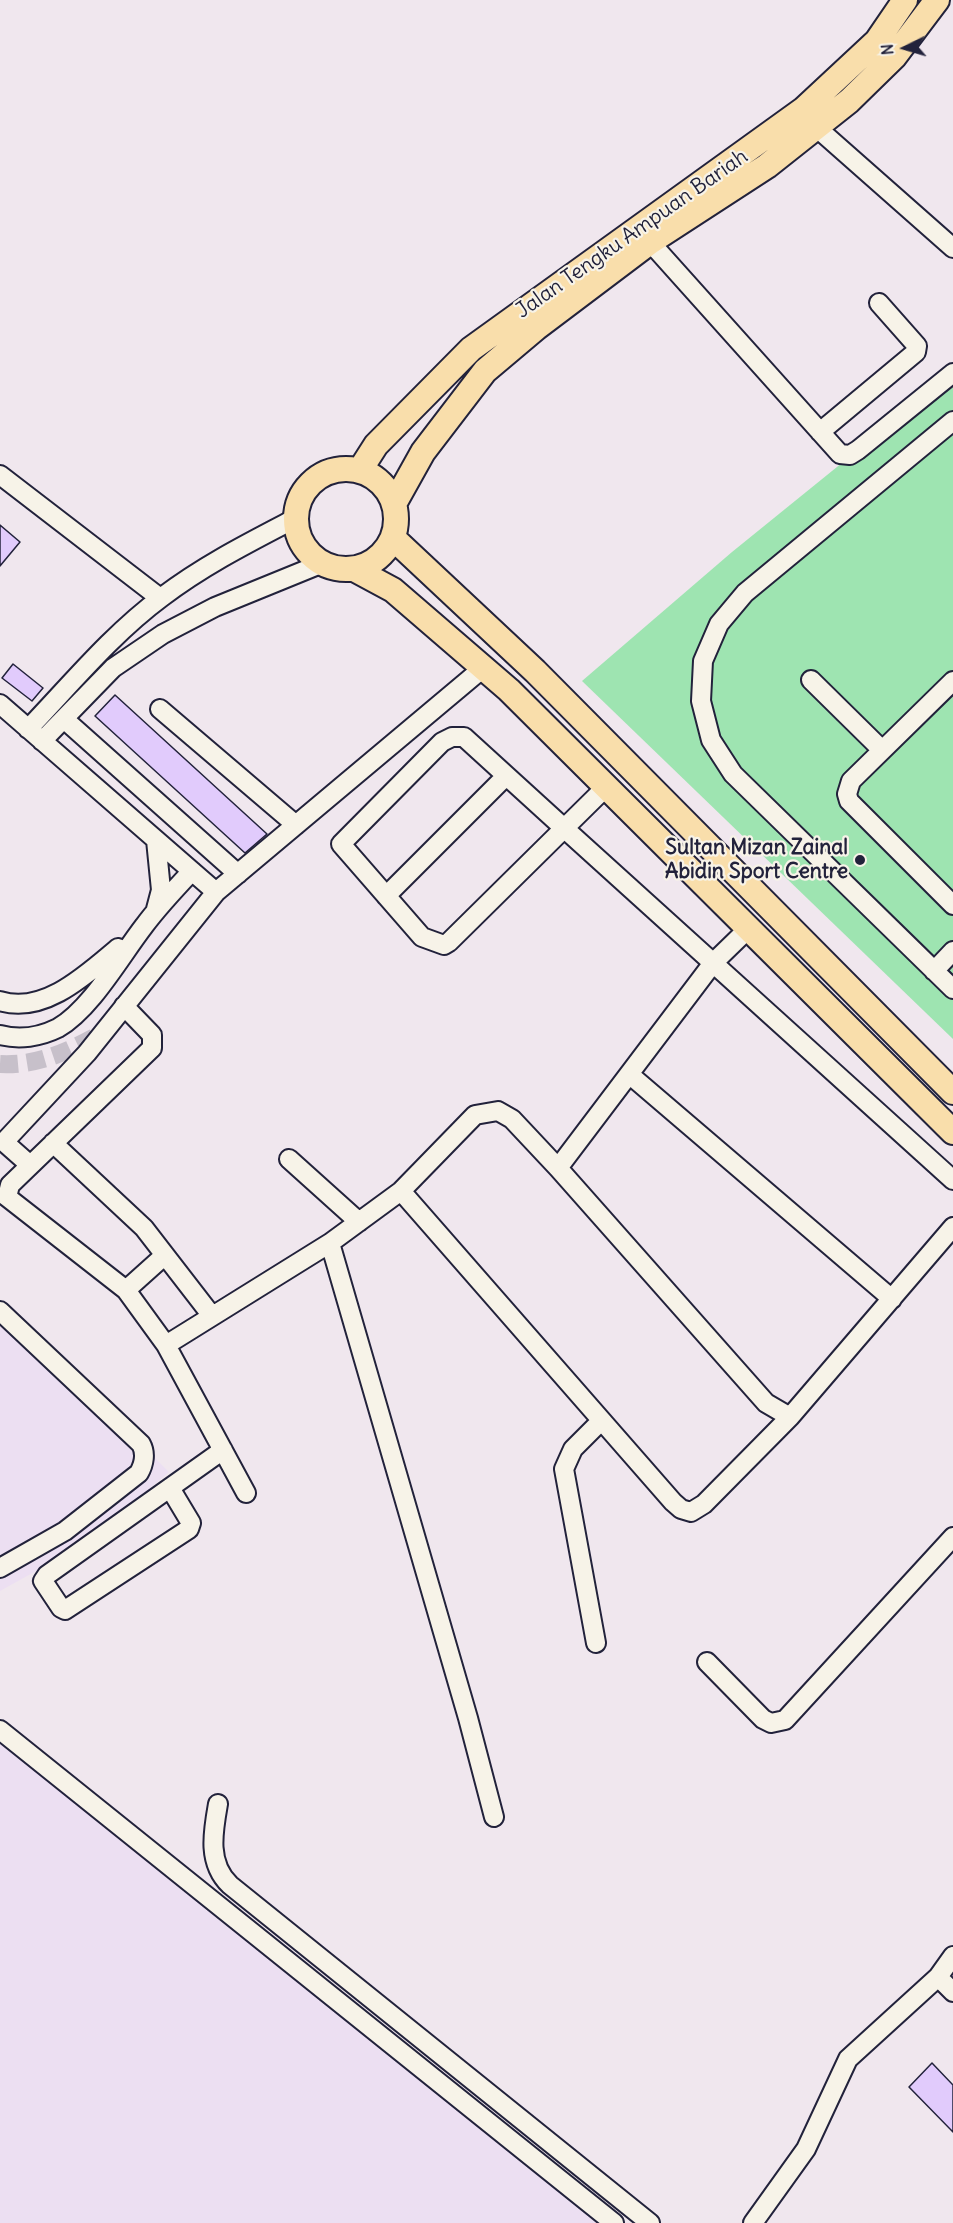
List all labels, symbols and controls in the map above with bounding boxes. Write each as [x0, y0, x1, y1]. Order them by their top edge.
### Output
north arrow [875, 18, 935, 78]
text: N [877, 43, 898, 56]
street label: Jalan Tengku Ampuan Bariah [511, 144, 753, 324]
place label: Sultan Mizan Zainal Abidin Sport Centre [665, 835, 848, 885]
marker: Sultan Mizan Zainal Abidin Sport Centre [853, 853, 867, 867]

